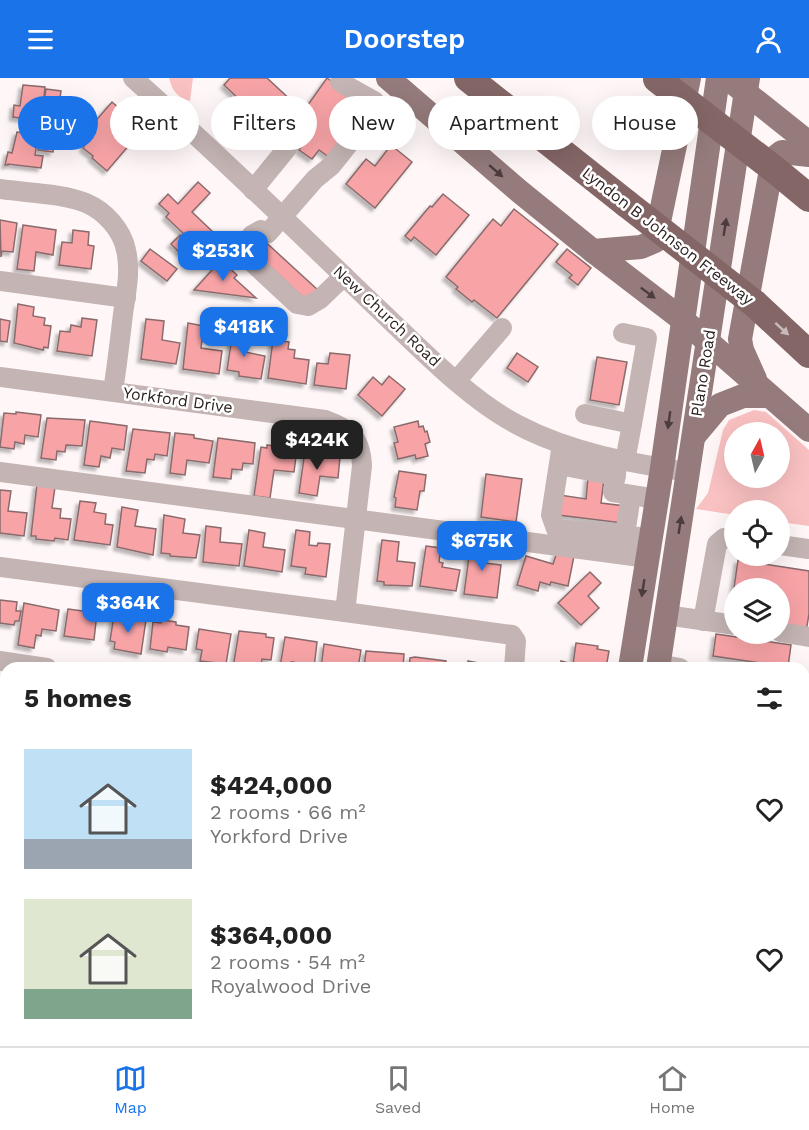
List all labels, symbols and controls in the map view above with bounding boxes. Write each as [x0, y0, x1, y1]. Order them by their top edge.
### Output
icon: menu [24, 23, 57, 56]
text: Doorstep [344, 23, 465, 55]
icon: person [752, 23, 785, 56]
chip: Buy [18, 96, 98, 150]
chip: Rent [110, 96, 199, 150]
chip: Filters [211, 96, 317, 150]
chip: New [329, 96, 416, 150]
chip: Apartment [428, 96, 580, 150]
chip: House [592, 96, 698, 150]
street label: Lyndon B Johnson Freeway [579, 163, 758, 309]
one-way arrow [488, 164, 503, 177]
one-way arrow [721, 218, 730, 237]
pin: $253K [181, 231, 265, 282]
text: $253K [192, 238, 254, 262]
street label: New Church Road [329, 261, 445, 371]
one-way arrow [641, 287, 656, 299]
pin: $418K [202, 307, 286, 358]
text: $418K [214, 314, 274, 338]
one-way arrow [774, 322, 789, 335]
street label: Plano Road [687, 328, 719, 418]
street label: Yorkford Drive [122, 383, 234, 417]
one-way arrow [664, 410, 673, 429]
pin: $424K [275, 420, 359, 471]
north arrow [724, 422, 790, 488]
map controls [724, 422, 790, 644]
text: $424K [285, 427, 349, 451]
button: locate [724, 500, 790, 566]
one-way arrow [676, 516, 685, 535]
pin: $675K [440, 521, 524, 572]
text: $675K [451, 528, 513, 552]
one-way arrow [638, 578, 647, 597]
button: layers [724, 578, 790, 644]
pin: $364K [86, 583, 170, 634]
text: $364K [96, 590, 160, 614]
icon: filters [753, 682, 786, 715]
text: 5 homes [24, 683, 132, 713]
text: $424,000 [210, 770, 333, 800]
icon: home [72, 773, 144, 845]
icon: heart [753, 793, 786, 826]
text: 2 rooms · 66 m² [210, 800, 366, 824]
text: Yorkford Drive [210, 824, 348, 848]
text: $364,000 [210, 920, 332, 950]
icon: home [72, 923, 144, 995]
icon: heart [753, 943, 786, 976]
text: 2 rooms · 54 m² [210, 950, 365, 974]
text: Royalwood Drive [210, 974, 371, 998]
tab: Map [114, 1062, 147, 1117]
tab: Saved [375, 1062, 421, 1117]
tab: Home [649, 1062, 695, 1117]

